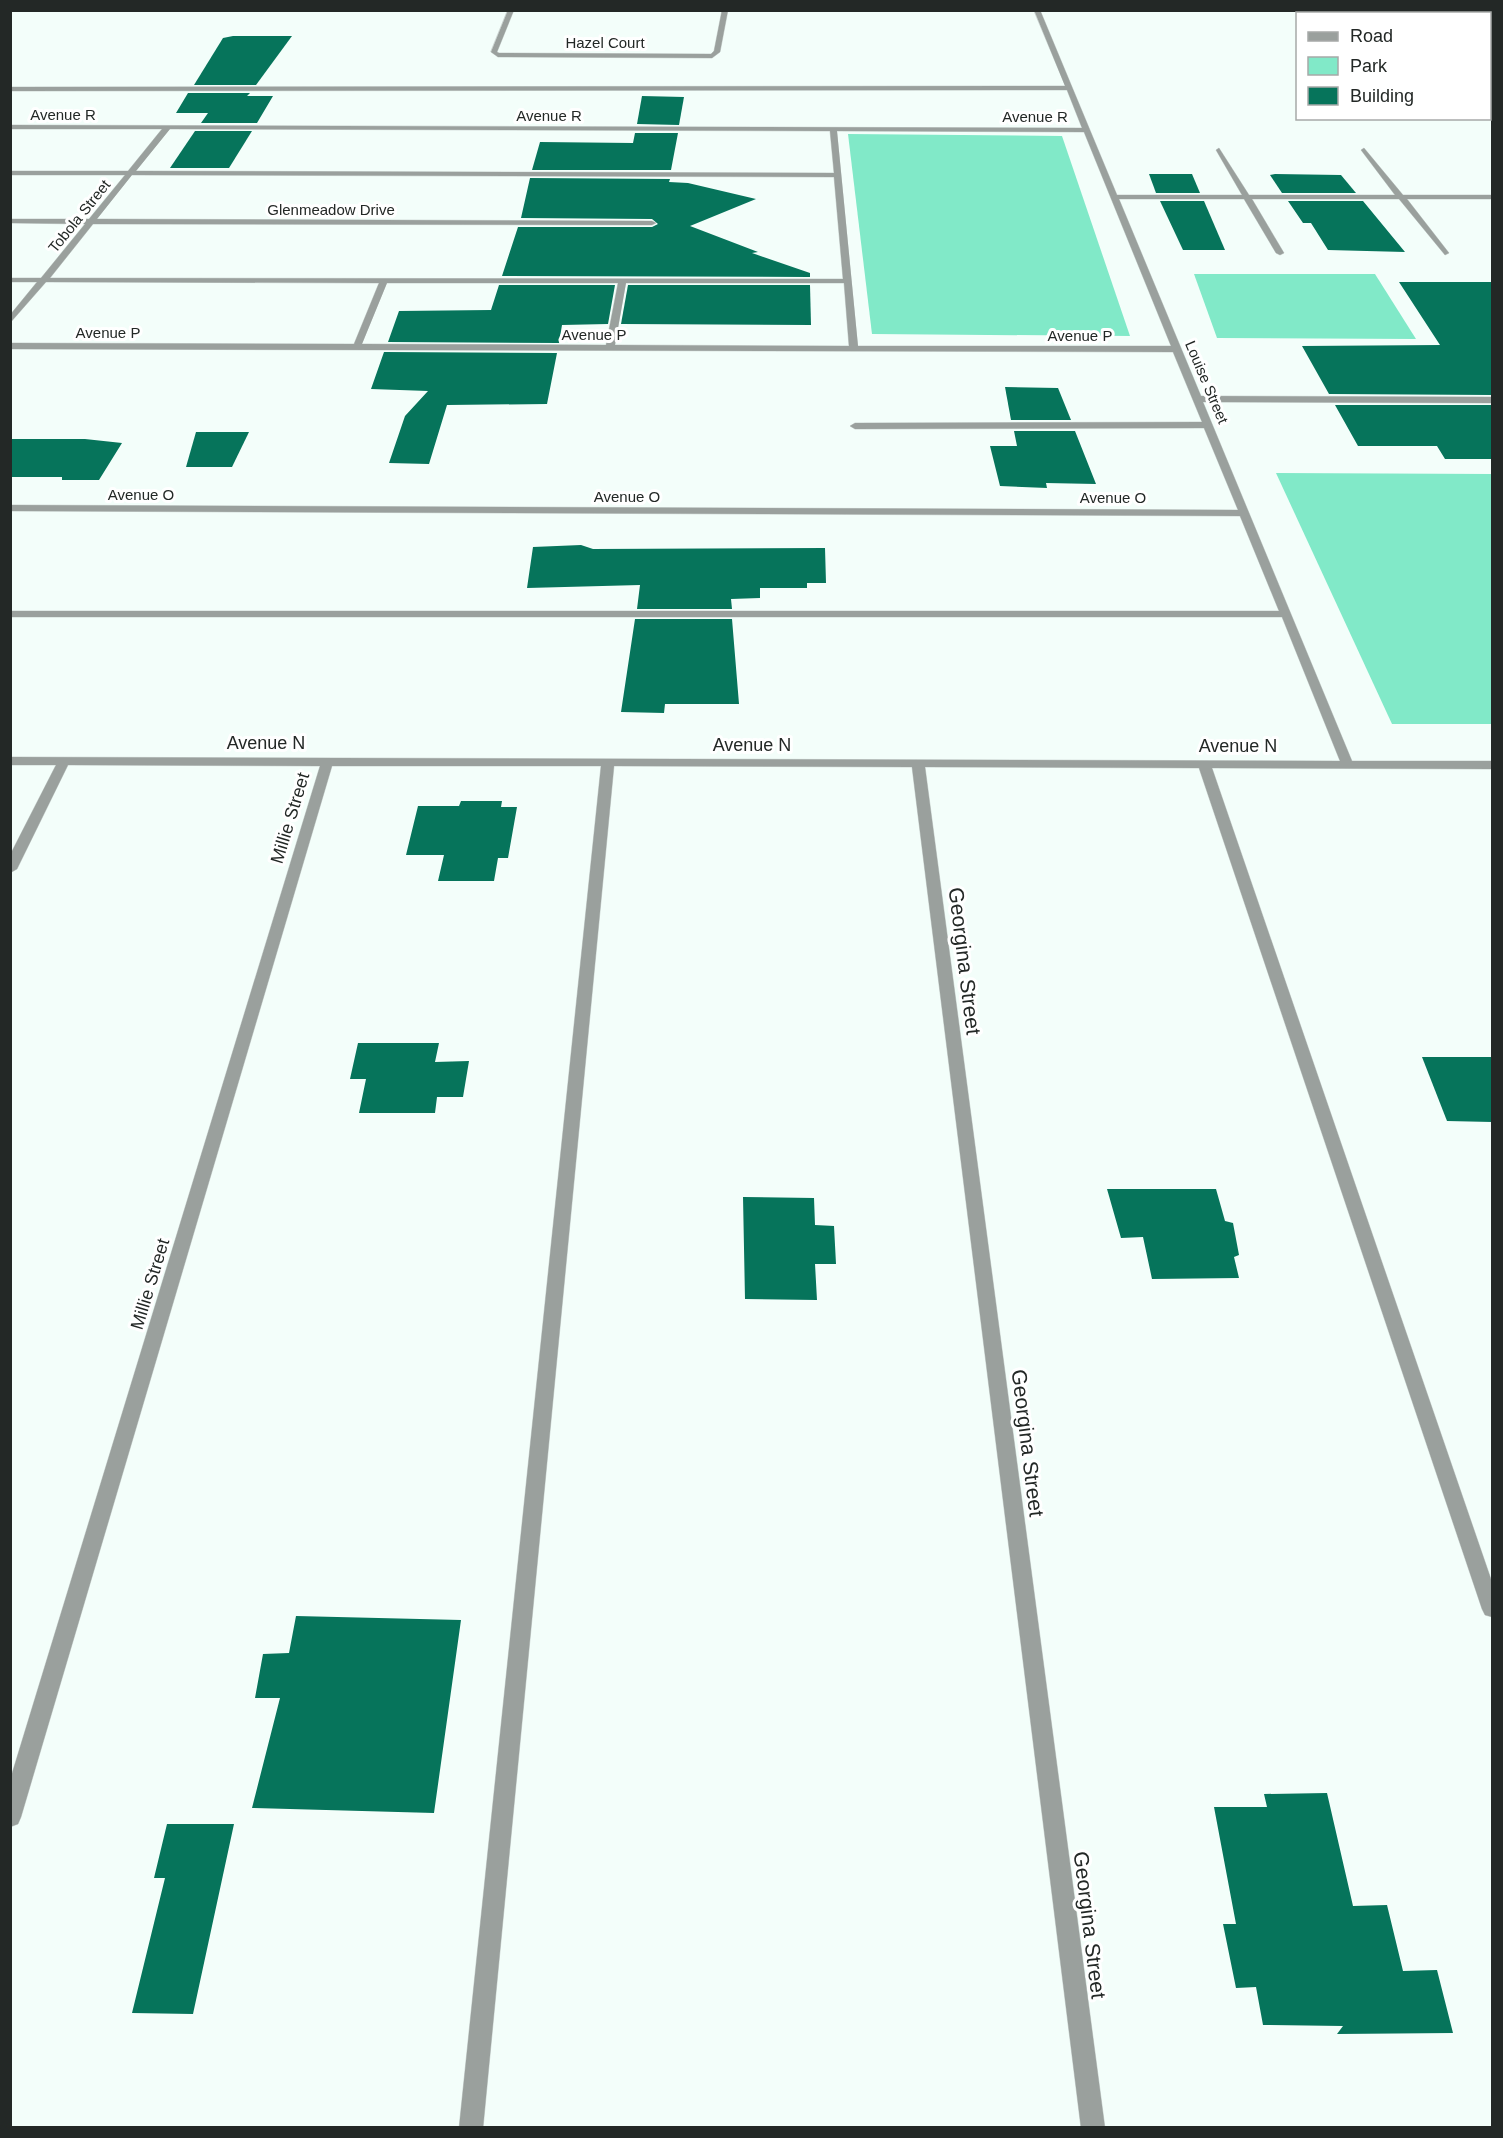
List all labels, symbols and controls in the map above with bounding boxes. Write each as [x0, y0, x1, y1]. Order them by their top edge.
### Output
legend [1296, 12, 1491, 120]
text: Road [1350, 26, 1393, 46]
street label: Hazel Court [565, 34, 645, 51]
text: Park [1350, 56, 1388, 76]
text: Building [1350, 86, 1414, 106]
street label: Avenue R [30, 106, 96, 123]
street label: Avenue R [516, 107, 582, 124]
street label: Avenue R [1002, 108, 1068, 125]
street label: Tobola Street [45, 176, 114, 256]
street label: Glenmeadow Drive [267, 201, 395, 218]
street label: Avenue P [76, 324, 140, 341]
street label: Avenue P [562, 326, 626, 343]
street label: Avenue P [1048, 327, 1112, 344]
street label: Louise Street [1182, 338, 1232, 427]
street label: Avenue O [108, 486, 174, 503]
street label: Avenue O [594, 488, 660, 505]
street label: Avenue O [1080, 489, 1146, 506]
street label: Avenue N [227, 733, 305, 753]
street label: Avenue N [713, 735, 791, 755]
street label: Avenue N [1199, 736, 1277, 756]
street label: Millie Street [267, 770, 313, 866]
street label: Georgina Street [945, 886, 985, 1036]
street label: Millie Street [127, 1236, 173, 1332]
street label: Georgina Street [1008, 1368, 1048, 1518]
street label: Georgina Street [1070, 1850, 1110, 2000]

